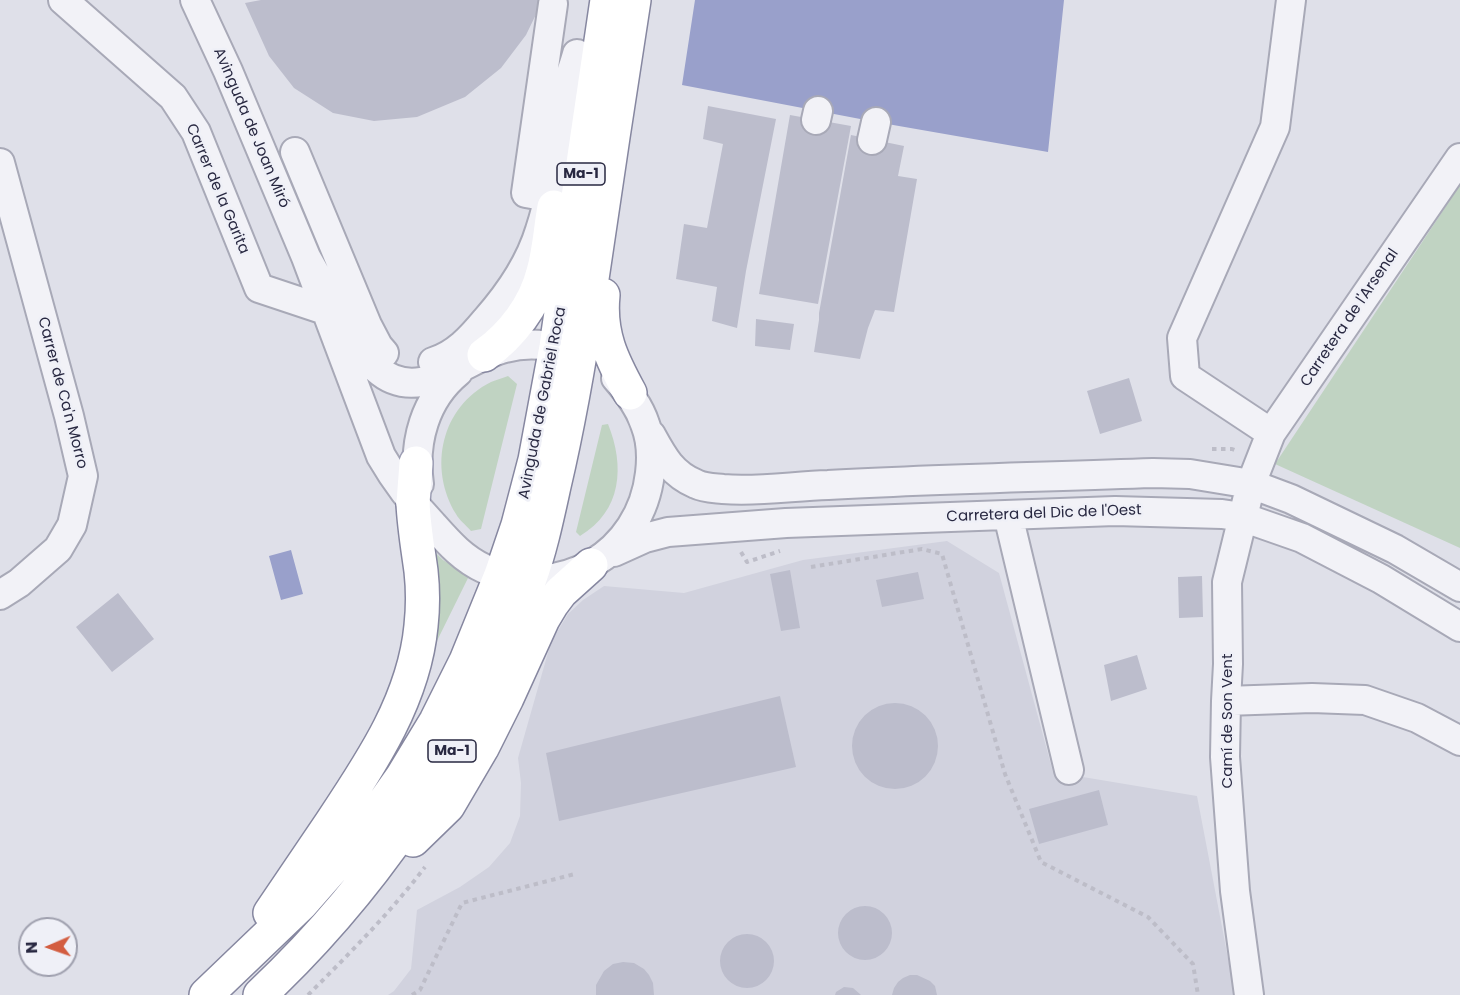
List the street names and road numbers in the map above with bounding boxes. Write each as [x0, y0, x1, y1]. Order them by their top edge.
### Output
street label: Avinguda de Joan Miró [209, 45, 293, 211]
street label: Carrer de la Garita [181, 121, 253, 257]
road number: Ma-1 [557, 163, 605, 185]
street label: Carretera de l'Arsenal [1297, 246, 1403, 390]
street label: Avinguda de Gabriel Roca [516, 305, 570, 501]
street label: Carrer de Ca'n Morro [33, 315, 91, 471]
street label: Carretera del Dic de l'Oest [946, 502, 1142, 526]
street label: Camí de Son Vent [1219, 654, 1237, 788]
road number: Ma-1 [428, 740, 476, 762]

